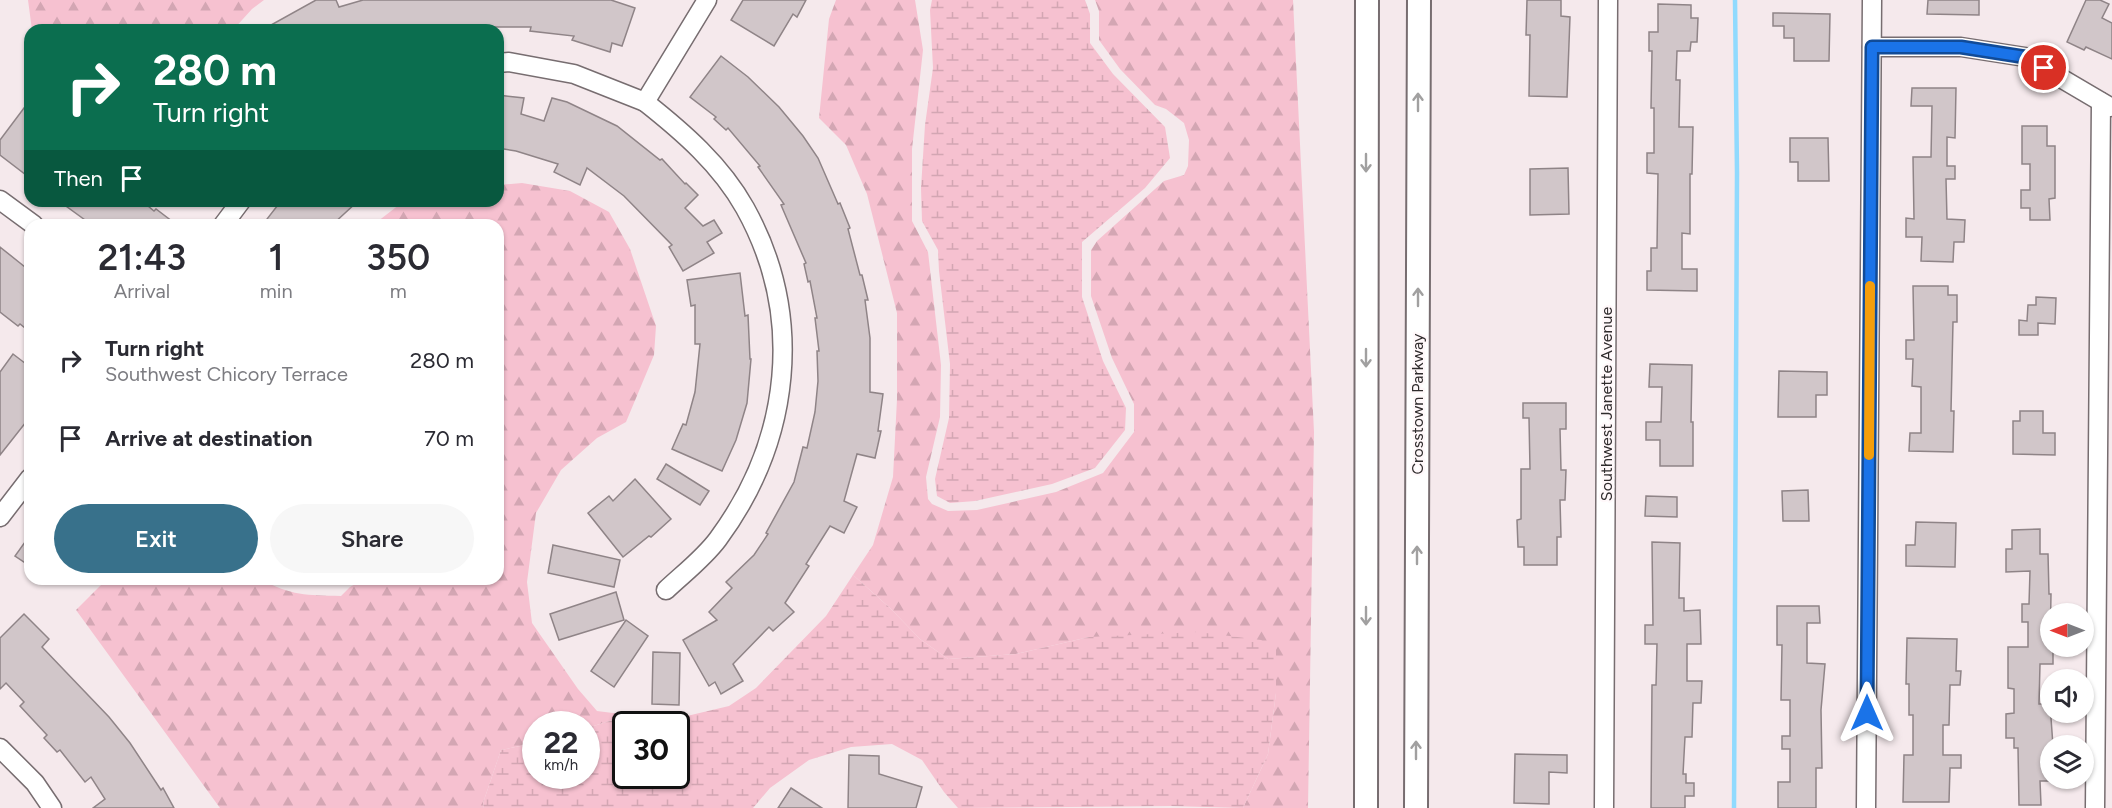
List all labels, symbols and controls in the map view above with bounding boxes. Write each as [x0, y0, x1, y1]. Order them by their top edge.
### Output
pin [2018, 42, 2069, 93]
text: 280 m [153, 45, 277, 96]
icon: right [54, 48, 132, 126]
icon: arrive [2027, 51, 2060, 84]
one-way arrow [1413, 92, 1424, 112]
text: Turn right [153, 96, 269, 129]
one-way arrow [1360, 153, 1372, 173]
icon: arrive [115, 162, 148, 195]
text: Then [54, 165, 103, 192]
text: 21:43 [98, 236, 186, 279]
text: 1 [269, 236, 284, 279]
text: 350 [366, 236, 430, 279]
text: Arrival [114, 279, 170, 303]
text: min [260, 279, 293, 303]
text: m [390, 279, 407, 303]
one-way arrow [1412, 287, 1424, 307]
street label: Southwest Janette Avenue [1597, 307, 1616, 501]
street label: Crosstown Parkway [1408, 333, 1427, 474]
text: Turn right [105, 335, 204, 362]
icon: right [54, 344, 87, 377]
text: 280 m [410, 347, 474, 374]
one-way arrow [1360, 348, 1372, 368]
text: Southwest Chicory Terrace [105, 362, 348, 386]
icon: arrive [54, 422, 87, 455]
text: Arrive at destination [105, 425, 313, 452]
text: 70 m [424, 425, 474, 452]
button: Exit [54, 504, 258, 573]
button: Share [270, 504, 474, 573]
one-way arrow [1411, 545, 1423, 565]
north arrow [2040, 603, 2094, 657]
map controls [2040, 603, 2094, 789]
one-way arrow [1360, 606, 1372, 626]
button: sound [2040, 669, 2094, 723]
position arrow [1835, 681, 1899, 745]
speed limit sign: 30 [612, 711, 690, 789]
text: 22 [544, 724, 578, 761]
button: layers [2040, 735, 2094, 789]
one-way arrow [1410, 740, 1422, 760]
text: km/h [544, 756, 578, 774]

